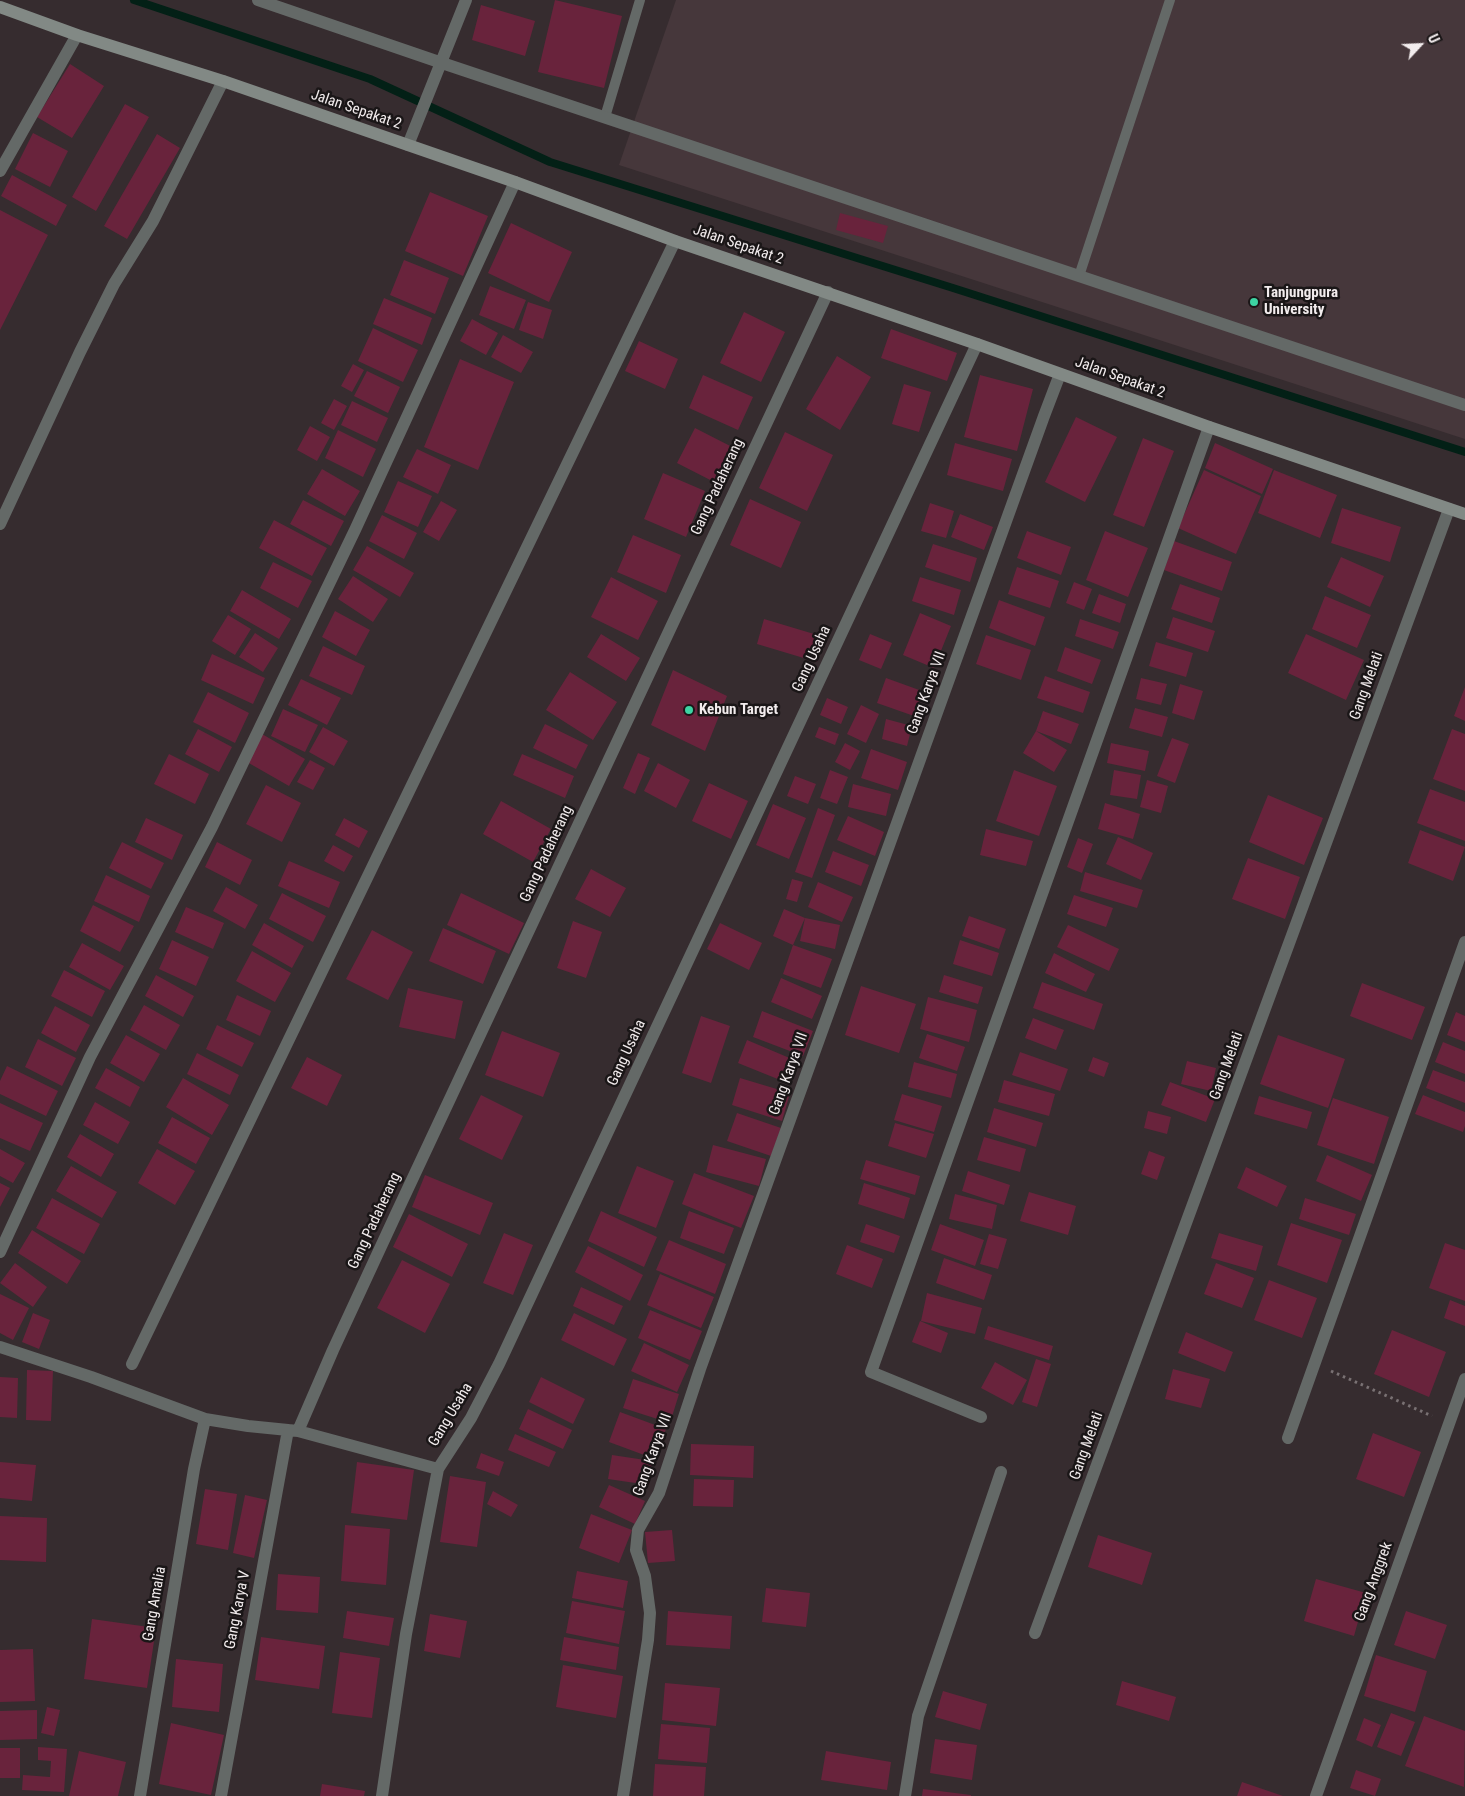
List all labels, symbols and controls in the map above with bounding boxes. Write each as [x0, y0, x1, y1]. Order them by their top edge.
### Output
north arrow [1395, 20, 1445, 70]
text: U [1425, 32, 1443, 46]
street label: Jalan Sepakat 2 [308, 86, 404, 134]
street label: Jalan Sepakat 2 [690, 221, 786, 269]
place label: Tanjungpura University [1264, 284, 1338, 319]
marker: Tanjungpura University [1248, 296, 1260, 308]
street label: Jalan Sepakat 2 [1073, 353, 1167, 403]
street label: Gang Padaherang [688, 436, 748, 538]
street label: Gang Usaha [789, 623, 835, 695]
street label: Gang Karya VII [904, 649, 950, 737]
street label: Gang Melati [1346, 650, 1388, 722]
place label: Kebun Target [699, 701, 778, 719]
marker: Kebun Target [683, 704, 695, 716]
street label: Gang Padaherang [517, 803, 577, 905]
street label: Gang Usaha [604, 1017, 650, 1089]
street label: Gang Karya VII [766, 1030, 812, 1118]
street label: Gang Melati [1206, 1030, 1248, 1102]
street label: Gang Padaherang [345, 1170, 405, 1272]
street label: Gang Usaha [425, 1380, 477, 1450]
street label: Gang Melati [1066, 1410, 1108, 1482]
street label: Gang Karya VII [630, 1411, 676, 1499]
street label: Gang Anggrek [1351, 1540, 1397, 1624]
street label: Gang Amalia [140, 1565, 170, 1643]
street label: Gang Karya V [222, 1569, 254, 1651]

